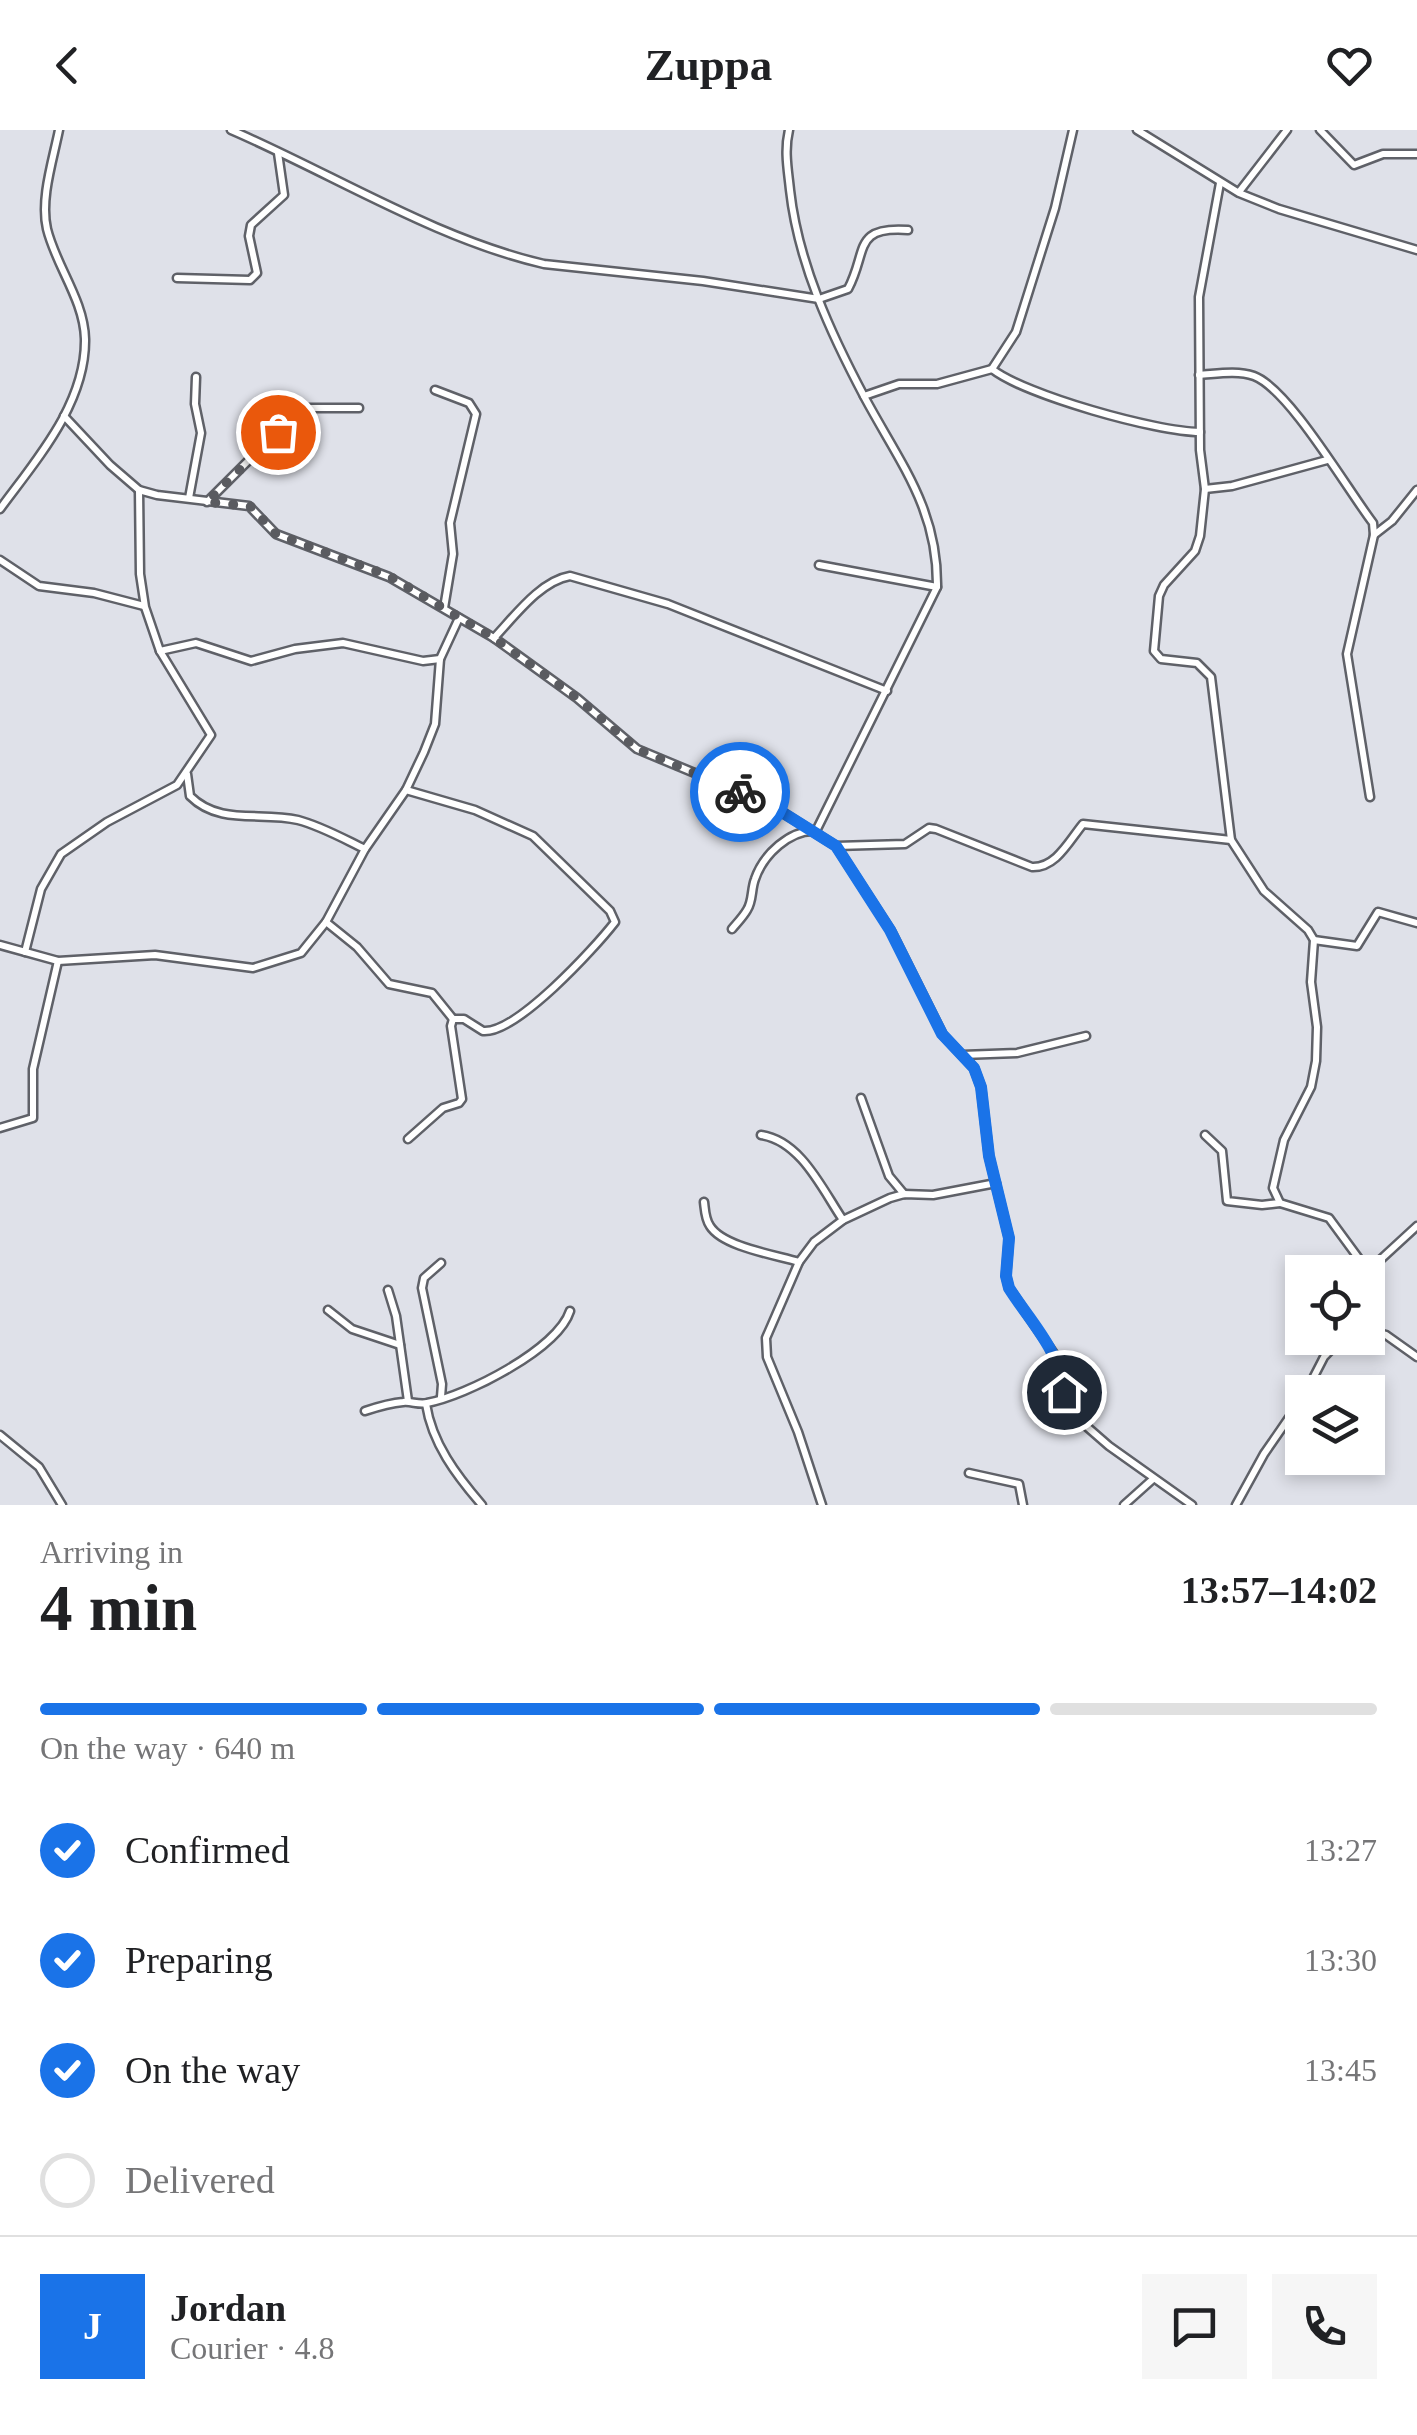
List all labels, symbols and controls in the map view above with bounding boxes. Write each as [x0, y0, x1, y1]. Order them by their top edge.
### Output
icon: back [40, 38, 95, 93]
icon: heart [1322, 38, 1377, 93]
text: Zuppa [645, 40, 772, 90]
pin [236, 390, 321, 475]
icon: bag [251, 405, 306, 460]
courier [690, 742, 790, 842]
icon: bike [713, 765, 768, 820]
map controls [1285, 1255, 1385, 1475]
button: locate [1285, 1255, 1385, 1355]
pin [1022, 1350, 1107, 1435]
icon: home [1037, 1365, 1092, 1420]
button: layers [1285, 1375, 1385, 1475]
text: Arriving in [40, 1534, 183, 1570]
text: 13:57–14:02 [1181, 1569, 1377, 1611]
text: 4 min [40, 1572, 197, 1644]
text: On the way · 640 m [40, 1730, 295, 1766]
icon: check [40, 1823, 95, 1878]
text: Confirmed [125, 1829, 290, 1871]
text: 13:27 [1304, 1832, 1377, 1868]
icon: check [40, 1933, 95, 1988]
text: Preparing [125, 1939, 273, 1981]
text: 13:30 [1304, 1942, 1377, 1978]
icon: check [40, 2043, 95, 2098]
text: On the way [125, 2049, 300, 2091]
text: 13:45 [1304, 2052, 1377, 2088]
text: Delivered [125, 2159, 275, 2201]
button: chat [1142, 2274, 1247, 2379]
button: phone [1272, 2274, 1377, 2379]
text: Jordan [170, 2287, 286, 2329]
text: J [83, 2305, 102, 2347]
text: Courier · 4.8 [170, 2330, 334, 2366]

